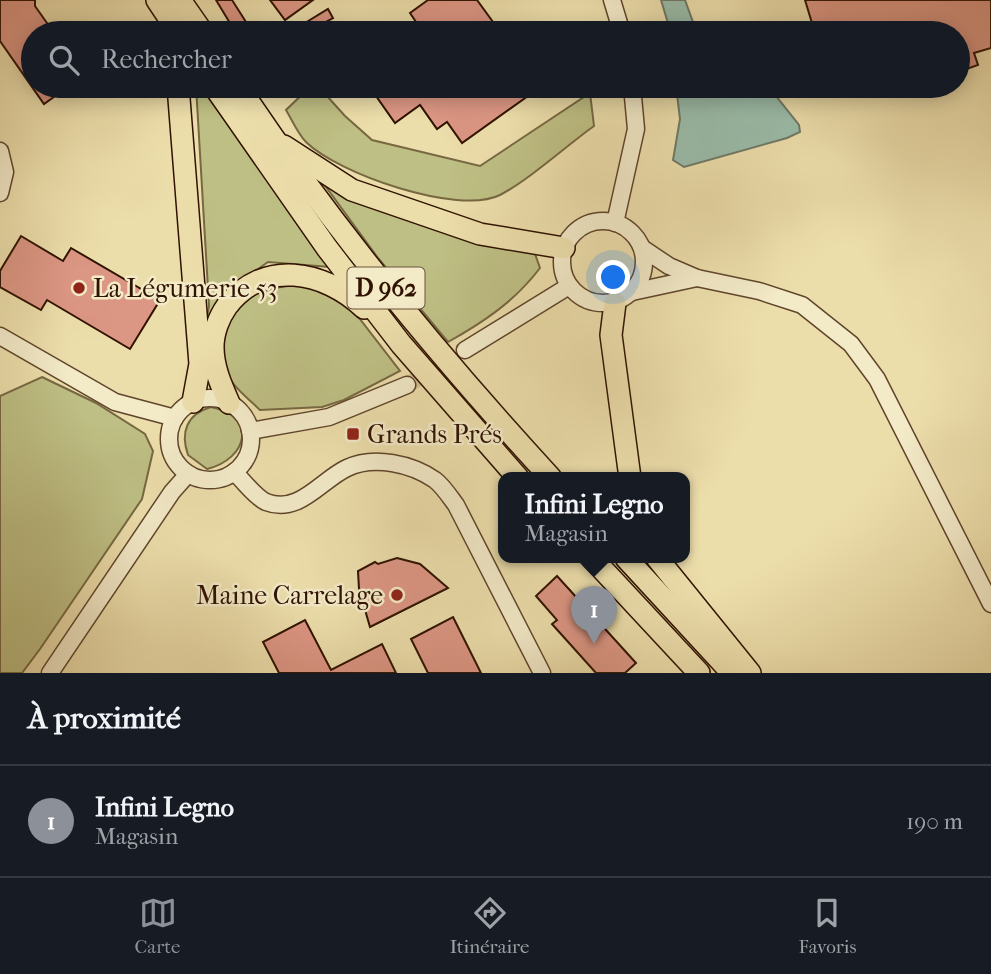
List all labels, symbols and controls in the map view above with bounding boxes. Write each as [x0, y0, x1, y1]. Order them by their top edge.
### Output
search box [21, 21, 970, 98]
icon: search [45, 41, 83, 79]
text: Rechercher [101, 44, 232, 75]
your location [596, 260, 630, 294]
road number: D 962 [348, 268, 424, 309]
place label: La Légumerie 53 [93, 273, 277, 304]
marker: La Légumerie 53 [71, 280, 87, 296]
place label: Grands Prés [367, 419, 502, 450]
marker: Grands Prés [345, 426, 361, 442]
popup [498, 472, 690, 563]
text: Infini Legno [525, 489, 663, 520]
text: Magasin [525, 520, 608, 547]
place label: Maine Carrelage [196, 580, 383, 611]
pin: 1 [571, 586, 617, 644]
marker: Maine Carrelage [389, 587, 405, 603]
text: À proximité [28, 701, 181, 736]
text: Infini Legno [95, 792, 234, 823]
text: 1 [47, 808, 55, 835]
text: 190 m [906, 808, 963, 835]
text: Magasin [95, 823, 178, 850]
tab: Carte [135, 894, 181, 958]
tab: Itinéraire [450, 894, 529, 958]
tab: Favoris [799, 894, 856, 958]

